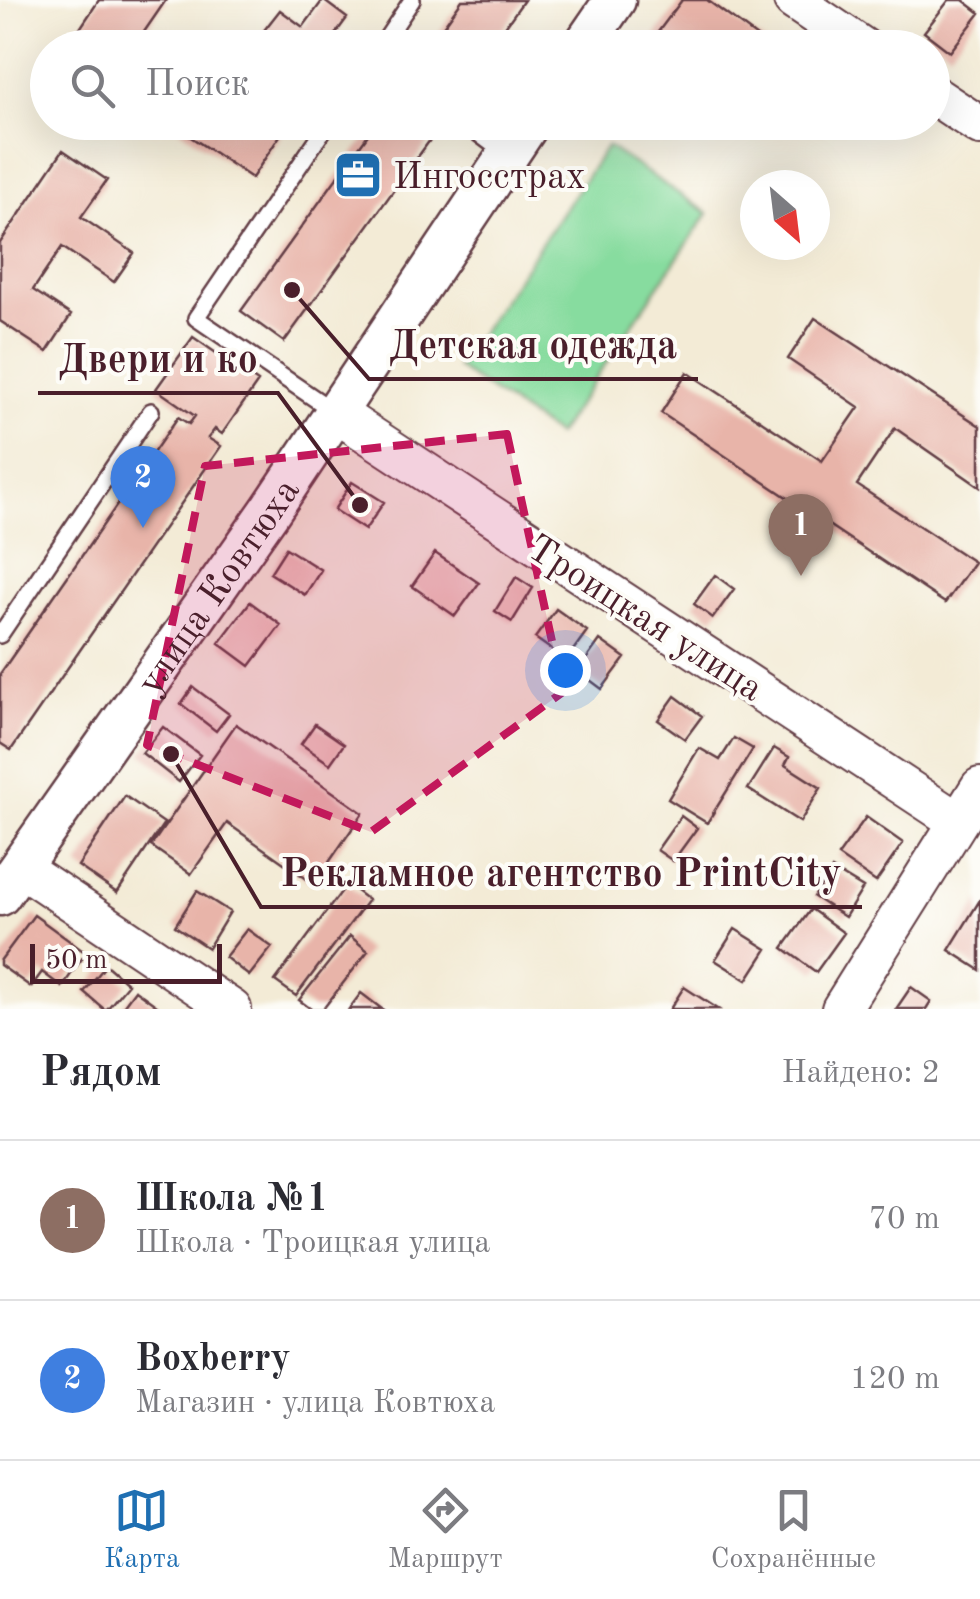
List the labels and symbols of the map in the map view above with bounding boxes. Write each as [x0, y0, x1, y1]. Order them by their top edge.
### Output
office icon: Ингосстрах [332, 149, 384, 201]
place label: Ингосстрах [393, 159, 586, 197]
north arrow [740, 170, 830, 260]
callout: Детская одежда [369, 309, 698, 379]
callout: Двери и ко [38, 323, 278, 393]
text: Детская одежда [389, 328, 677, 368]
text: Двери и ко [58, 342, 258, 382]
pin: 2 [110, 446, 176, 528]
street label: улица Ковтюха [131, 473, 308, 702]
pin: 1 [768, 494, 834, 576]
street label: Троицкая улица [520, 529, 769, 710]
your location [540, 645, 591, 696]
callout: Рекламное агентство PrintCity [261, 837, 862, 907]
text: Рекламное агентство PrintCity [280, 856, 842, 896]
scale bar [30, 939, 222, 984]

